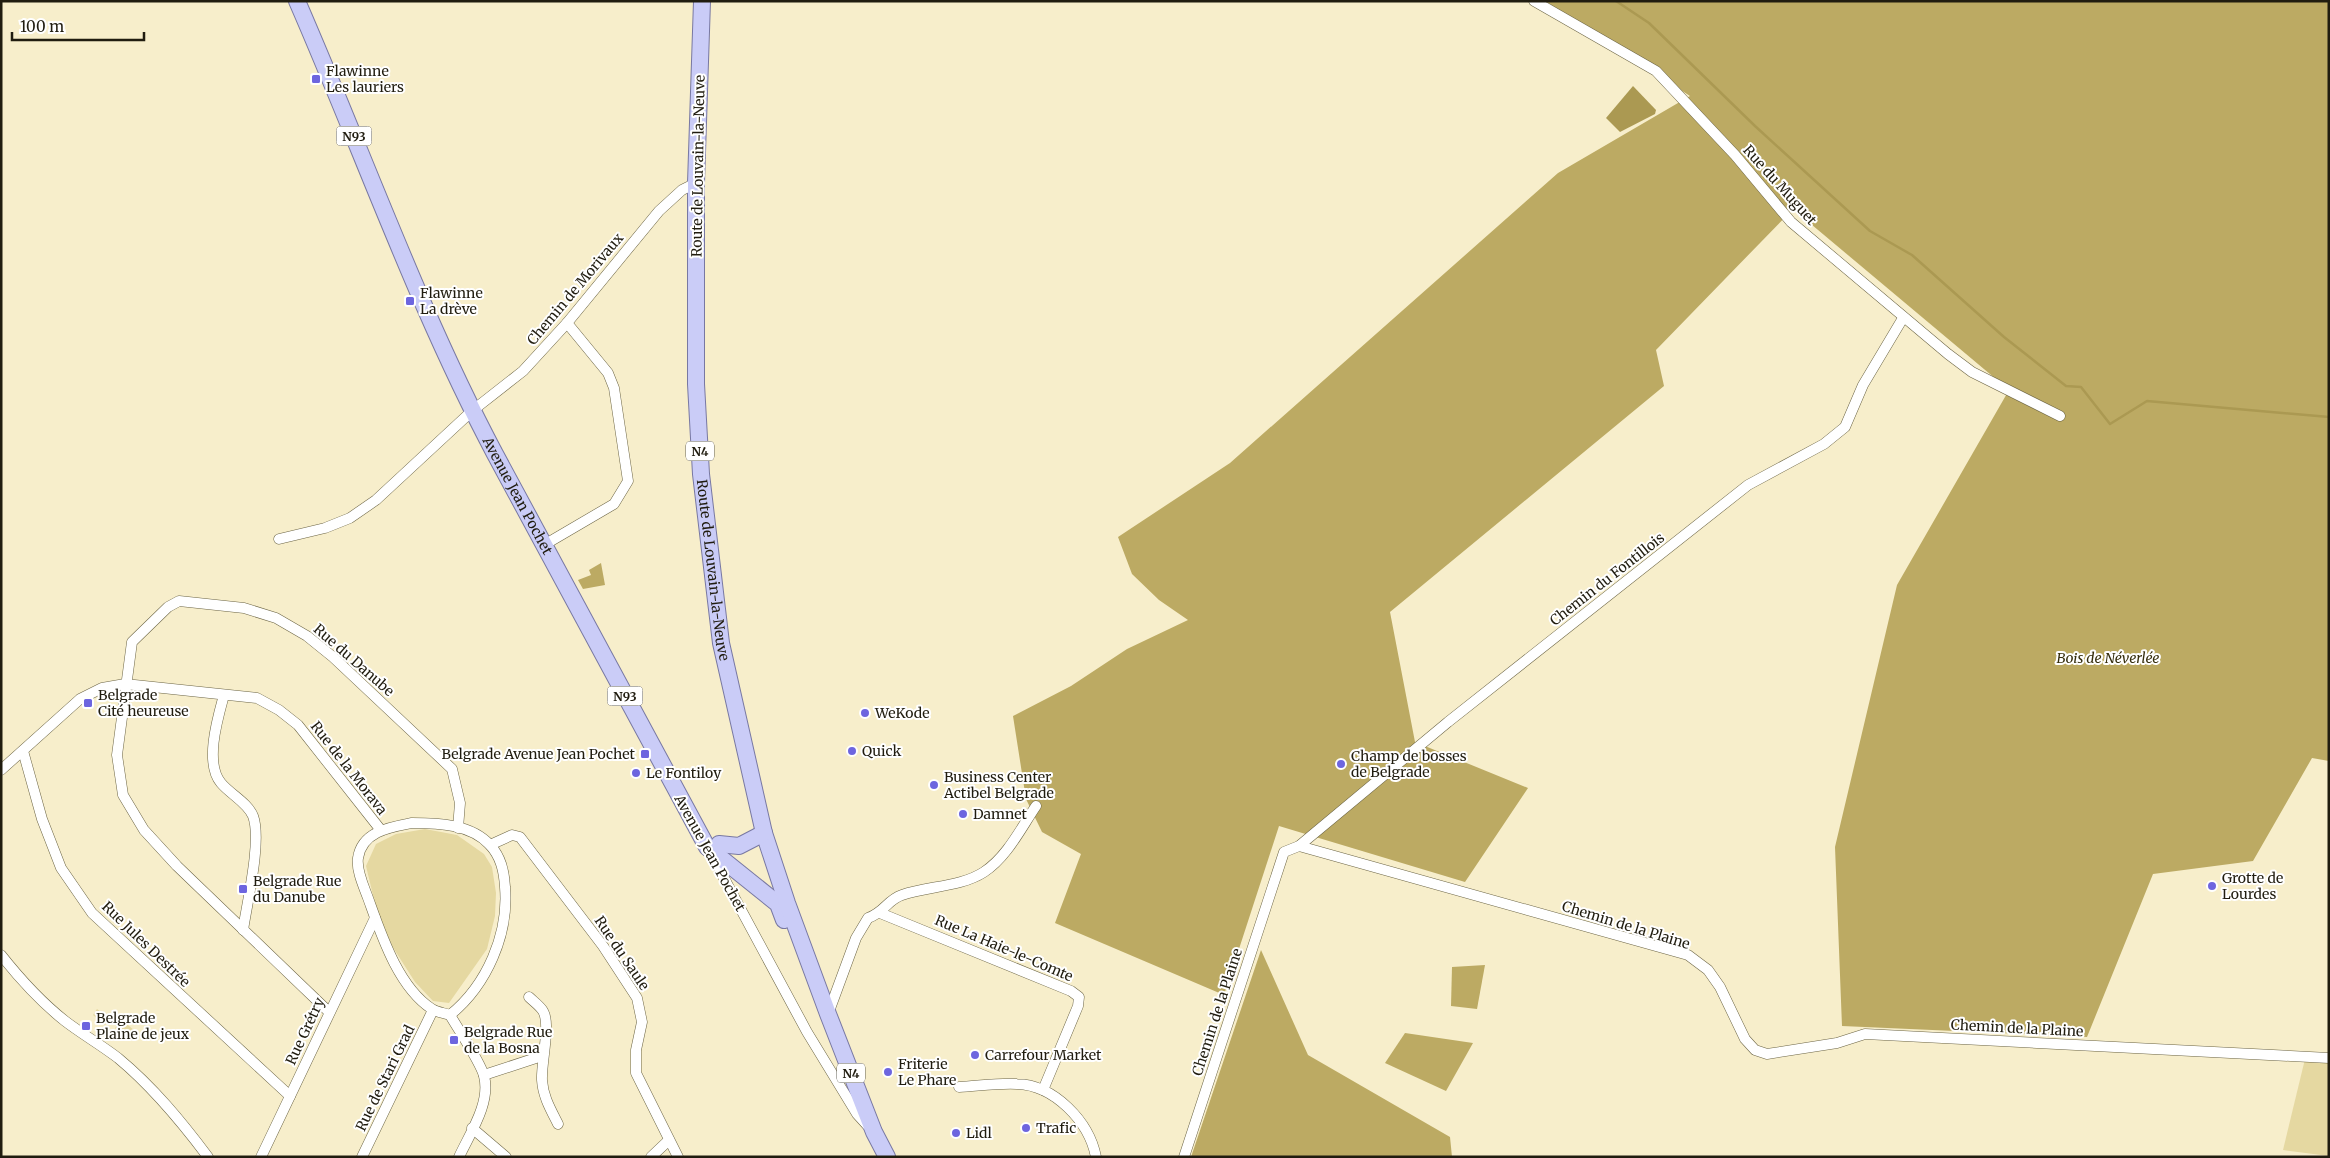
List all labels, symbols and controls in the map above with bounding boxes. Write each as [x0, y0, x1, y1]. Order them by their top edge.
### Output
scale bar [12, 10, 145, 42]
text: 100 m [20, 17, 64, 36]
place label: Flawinne Les lauriers [326, 62, 404, 96]
marker: Flawinne Les lauriers [310, 73, 322, 85]
street label: Route de Louvain-la-Neuve [687, 75, 709, 257]
road number: N93 [336, 126, 372, 146]
street label: Rue du Muguet [1739, 141, 1821, 229]
street label: Chemin de Morivaux [523, 229, 628, 349]
place label: Flawinne La drève [420, 284, 483, 318]
marker: Flawinne La drève [404, 295, 416, 307]
street label: Avenue Jean Pochet [478, 433, 557, 558]
road number: N4 [686, 442, 714, 461]
street label: Route de Louvain-la-Neuve [693, 478, 734, 662]
street label: Chemin du Fontillois [1546, 529, 1668, 629]
street label: Rue du Danube [310, 620, 398, 700]
park label: Bois de Néverlée [2056, 649, 2160, 667]
place label: Belgrade Cité heureuse [98, 686, 189, 720]
road number: N93 [608, 686, 642, 706]
marker: Belgrade Cité heureuse [82, 697, 94, 709]
place label: WeKode [874, 704, 930, 722]
marker: WeKode [859, 707, 871, 719]
street label: Rue de la Morava [307, 718, 391, 819]
place label: Quick [862, 742, 901, 760]
place label: Belgrade Avenue Jean Pochet [441, 745, 636, 763]
marker: Quick [846, 745, 858, 757]
place label: Champ de bosses de Belgrade [1351, 747, 1467, 781]
marker: Belgrade Avenue Jean Pochet [639, 748, 651, 760]
marker: Champ de bosses de Belgrade [1335, 758, 1347, 770]
place label: Le Fontiloy [646, 764, 722, 782]
marker: Le Fontiloy [630, 767, 642, 779]
place label: Business Center Actibel Belgrade [943, 768, 1054, 802]
marker: Business Center Actibel Belgrade [928, 779, 940, 791]
street label: Avenue Jean Pochet [670, 791, 750, 915]
place label: Damnet [973, 805, 1028, 823]
marker: Damnet [957, 808, 969, 820]
place label: Grotte de Lourdes [2222, 869, 2283, 903]
place label: Belgrade Rue du Danube [253, 872, 341, 906]
marker: Grotte de Lourdes [2206, 880, 2218, 892]
marker: Belgrade Rue du Danube [237, 883, 249, 895]
street label: Rue Jules Destrée [98, 897, 194, 991]
street label: Chemin de la Plaine [1560, 897, 1692, 953]
street label: Rue La Haie-le-Comte [932, 911, 1076, 985]
street label: Rue du Saule [591, 912, 653, 994]
street label: Chemin de la Plaine [1188, 946, 1246, 1078]
street label: Rue Grétry [282, 994, 329, 1068]
place label: Belgrade Plaine de jeux [96, 1009, 190, 1043]
street label: Chemin de la Plaine [1950, 1016, 2084, 1040]
marker: Belgrade Plaine de jeux [80, 1020, 92, 1032]
street label: Rue de Stari Grad [352, 1022, 419, 1134]
place label: Belgrade Rue de la Bosna [464, 1023, 552, 1057]
marker: Belgrade Rue de la Bosna [448, 1034, 460, 1046]
place label: Carrefour Market [985, 1046, 1102, 1064]
marker: Carrefour Market [969, 1049, 981, 1061]
place label: Friterie Le Phare [898, 1055, 956, 1089]
road number: N4 [837, 1064, 865, 1082]
marker: Friterie Le Phare [882, 1066, 894, 1078]
place label: Trafic [1036, 1119, 1076, 1137]
marker: Trafic [1020, 1122, 1032, 1134]
place label: Lidl [966, 1124, 993, 1142]
marker: Lidl [950, 1127, 962, 1139]

